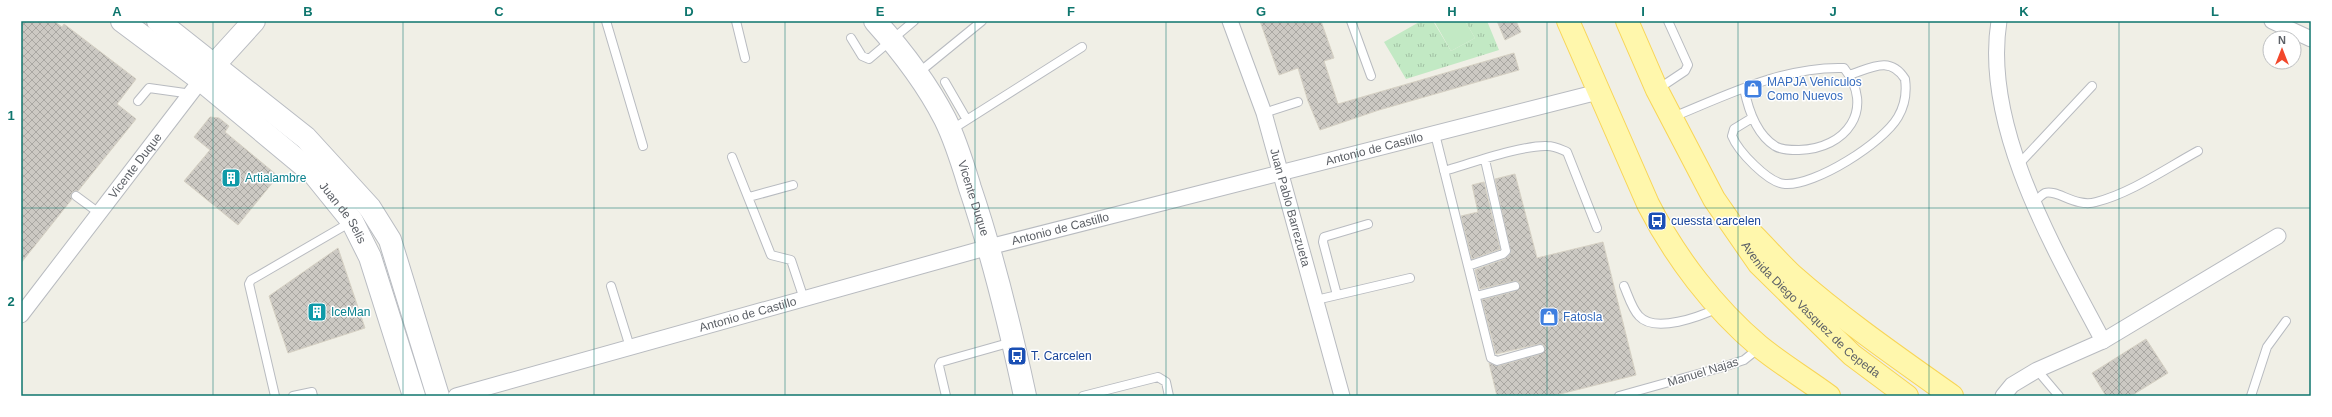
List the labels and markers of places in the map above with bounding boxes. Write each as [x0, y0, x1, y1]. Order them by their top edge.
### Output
place label: MAPJA Vehículos Como Nuevos [1767, 75, 1862, 103]
shop icon: MAPJA Vehículos Como Nuevos [1742, 78, 1764, 100]
building icon: Artialambre [220, 167, 242, 189]
place label: Artialambre [245, 171, 307, 185]
bus stop icon: cuessta carcelen [1646, 210, 1668, 232]
place label: cuessta carcelen [1671, 214, 1761, 228]
building icon: IceMan [306, 301, 328, 323]
place label: IceMan [331, 305, 370, 319]
shop icon: Fatosla [1538, 306, 1560, 328]
place label: Fatosla [1563, 310, 1603, 324]
bus stop icon: T. Carcelen [1006, 345, 1028, 367]
place label: T. Carcelen [1031, 349, 1092, 363]

